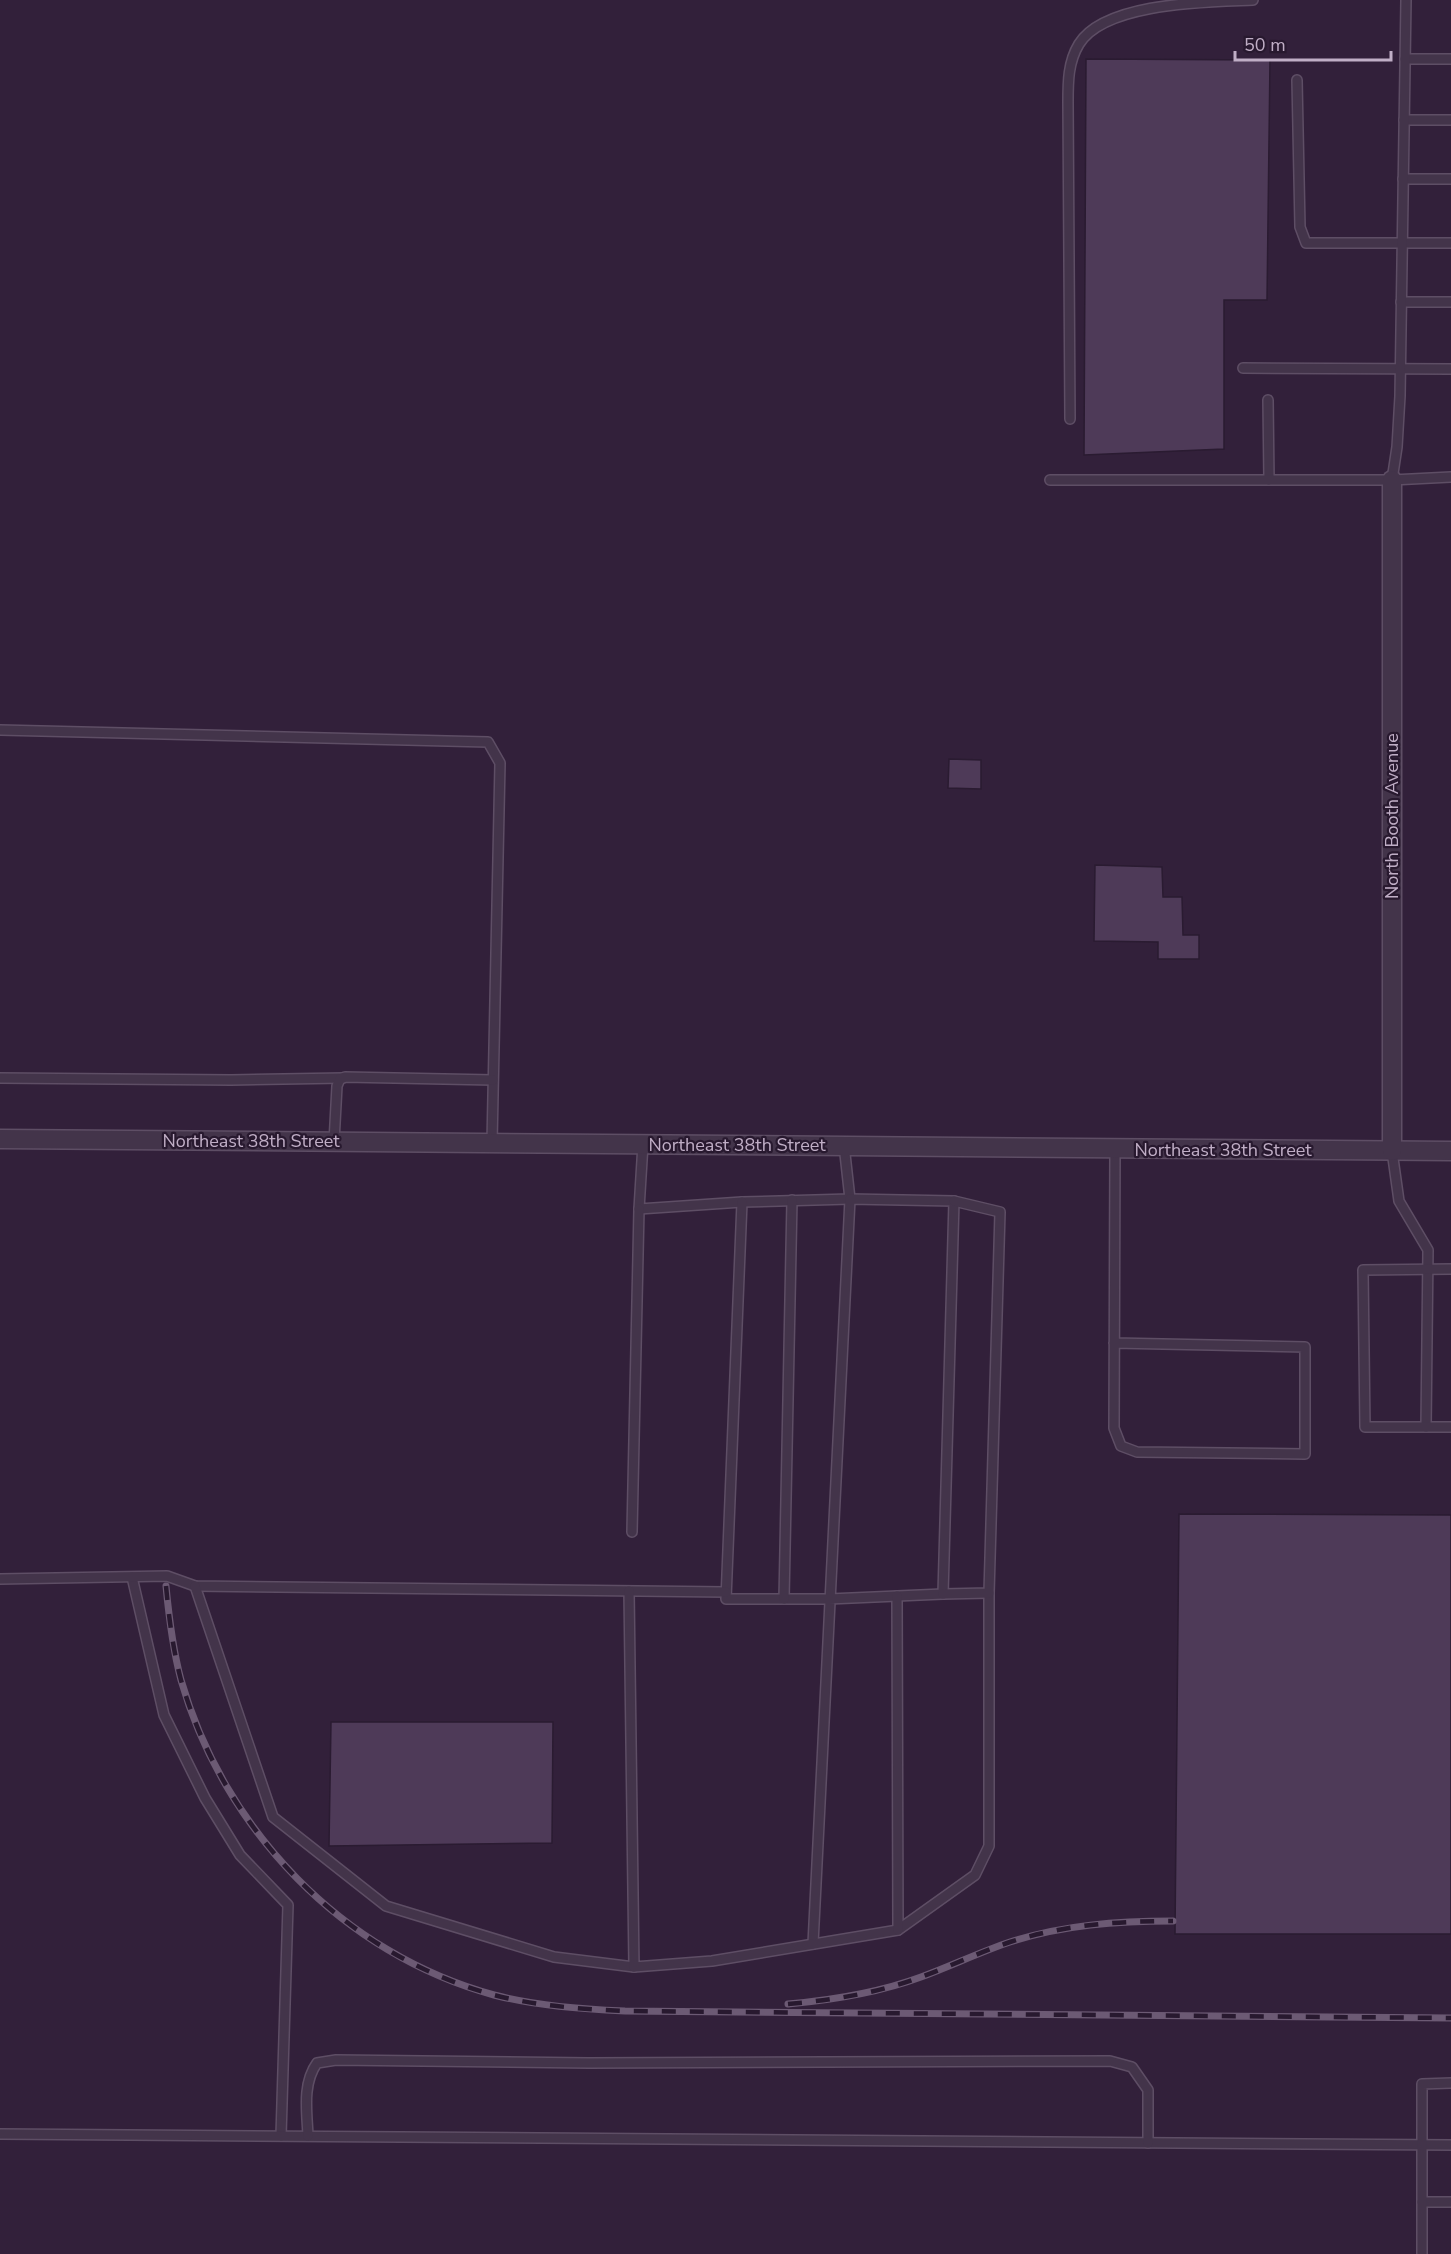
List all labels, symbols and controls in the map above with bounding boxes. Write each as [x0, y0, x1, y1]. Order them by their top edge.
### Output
scale bar [1235, 24, 1391, 62]
text: 50 m [1244, 33, 1286, 57]
street label: North Booth Avenue [1380, 733, 1404, 899]
street label: Northeast 38th Street [162, 1129, 340, 1153]
street label: Northeast 38th Street [648, 1133, 826, 1157]
street label: Northeast 38th Street [1134, 1138, 1312, 1162]

